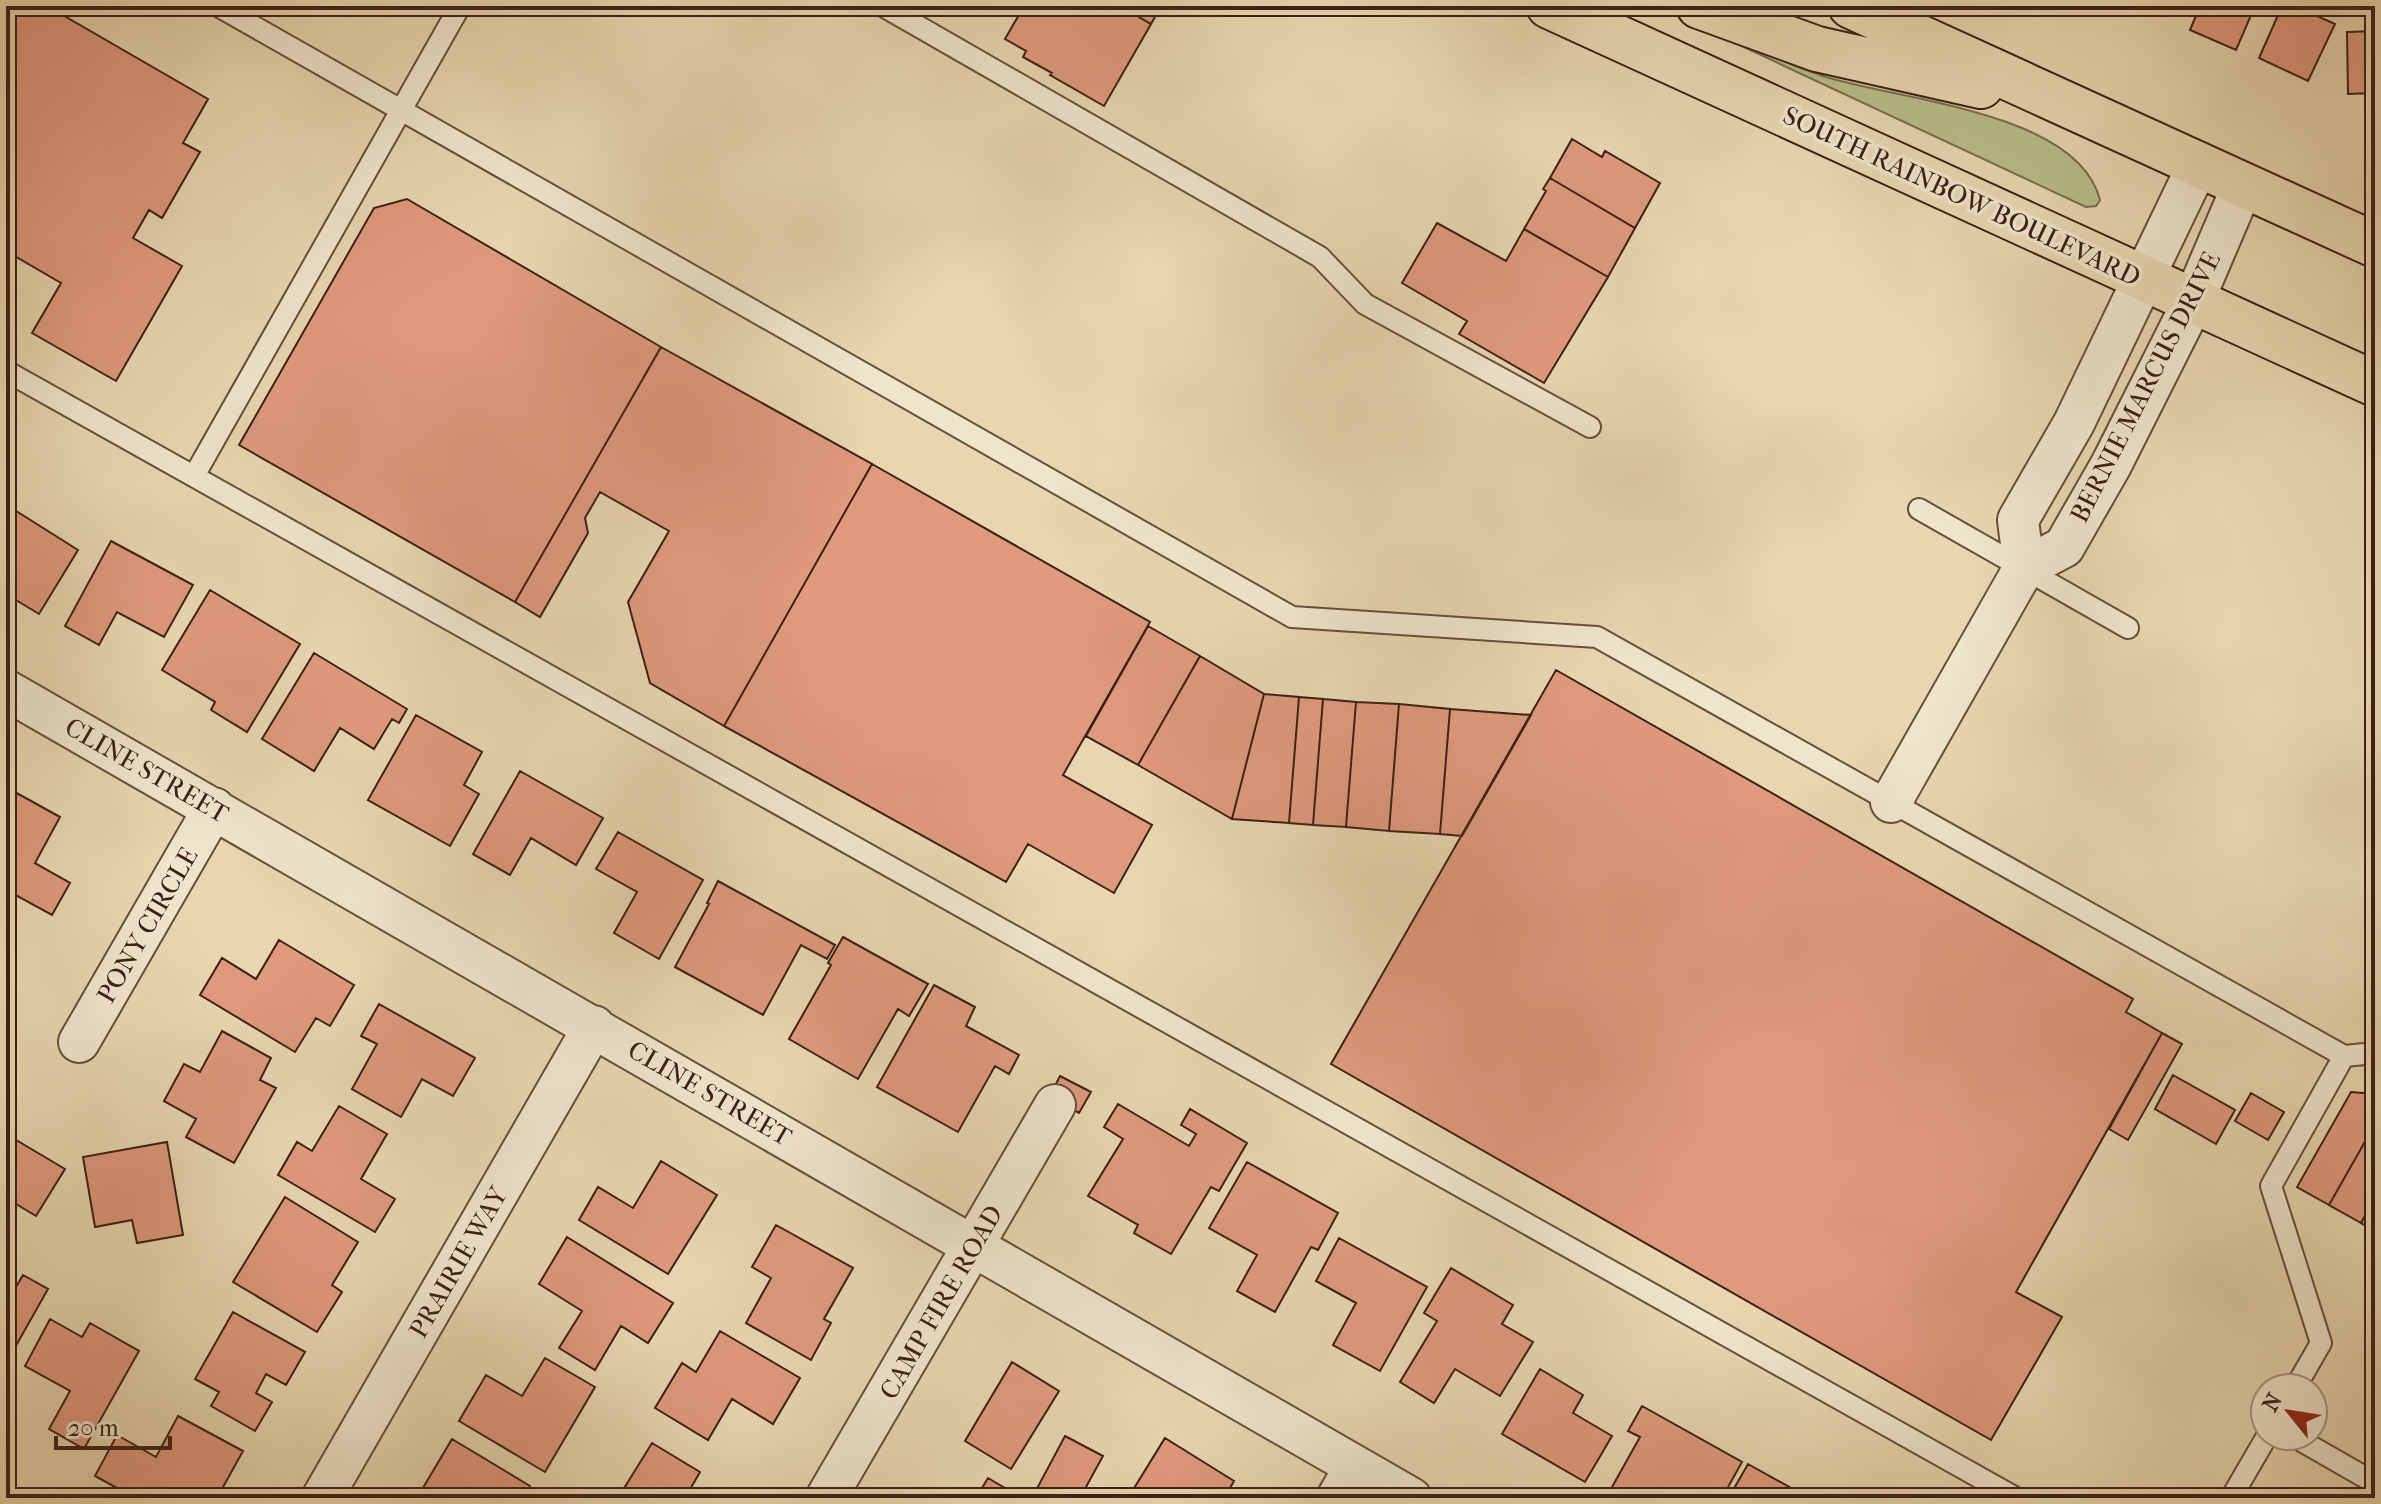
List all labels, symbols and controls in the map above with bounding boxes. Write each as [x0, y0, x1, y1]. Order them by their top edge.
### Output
street label: SOUTH RAINBOW BOULEVARD [1778, 100, 2145, 293]
street label: BERNIE MARCUS DRIVE [2064, 247, 2227, 528]
street label: CLINE STREET [60, 711, 234, 830]
street label: PONY CIRCLE [90, 842, 204, 1008]
street label: CLINE STREET [623, 1034, 797, 1153]
street label: PRAIRIE WAY [403, 1180, 515, 1343]
street label: CAMP FIRE ROAD [873, 1200, 1010, 1405]
north arrow [2249, 1372, 2329, 1452]
text: N [2257, 1389, 2288, 1416]
scale bar [56, 1400, 170, 1450]
text: 20 m [68, 1414, 119, 1442]

